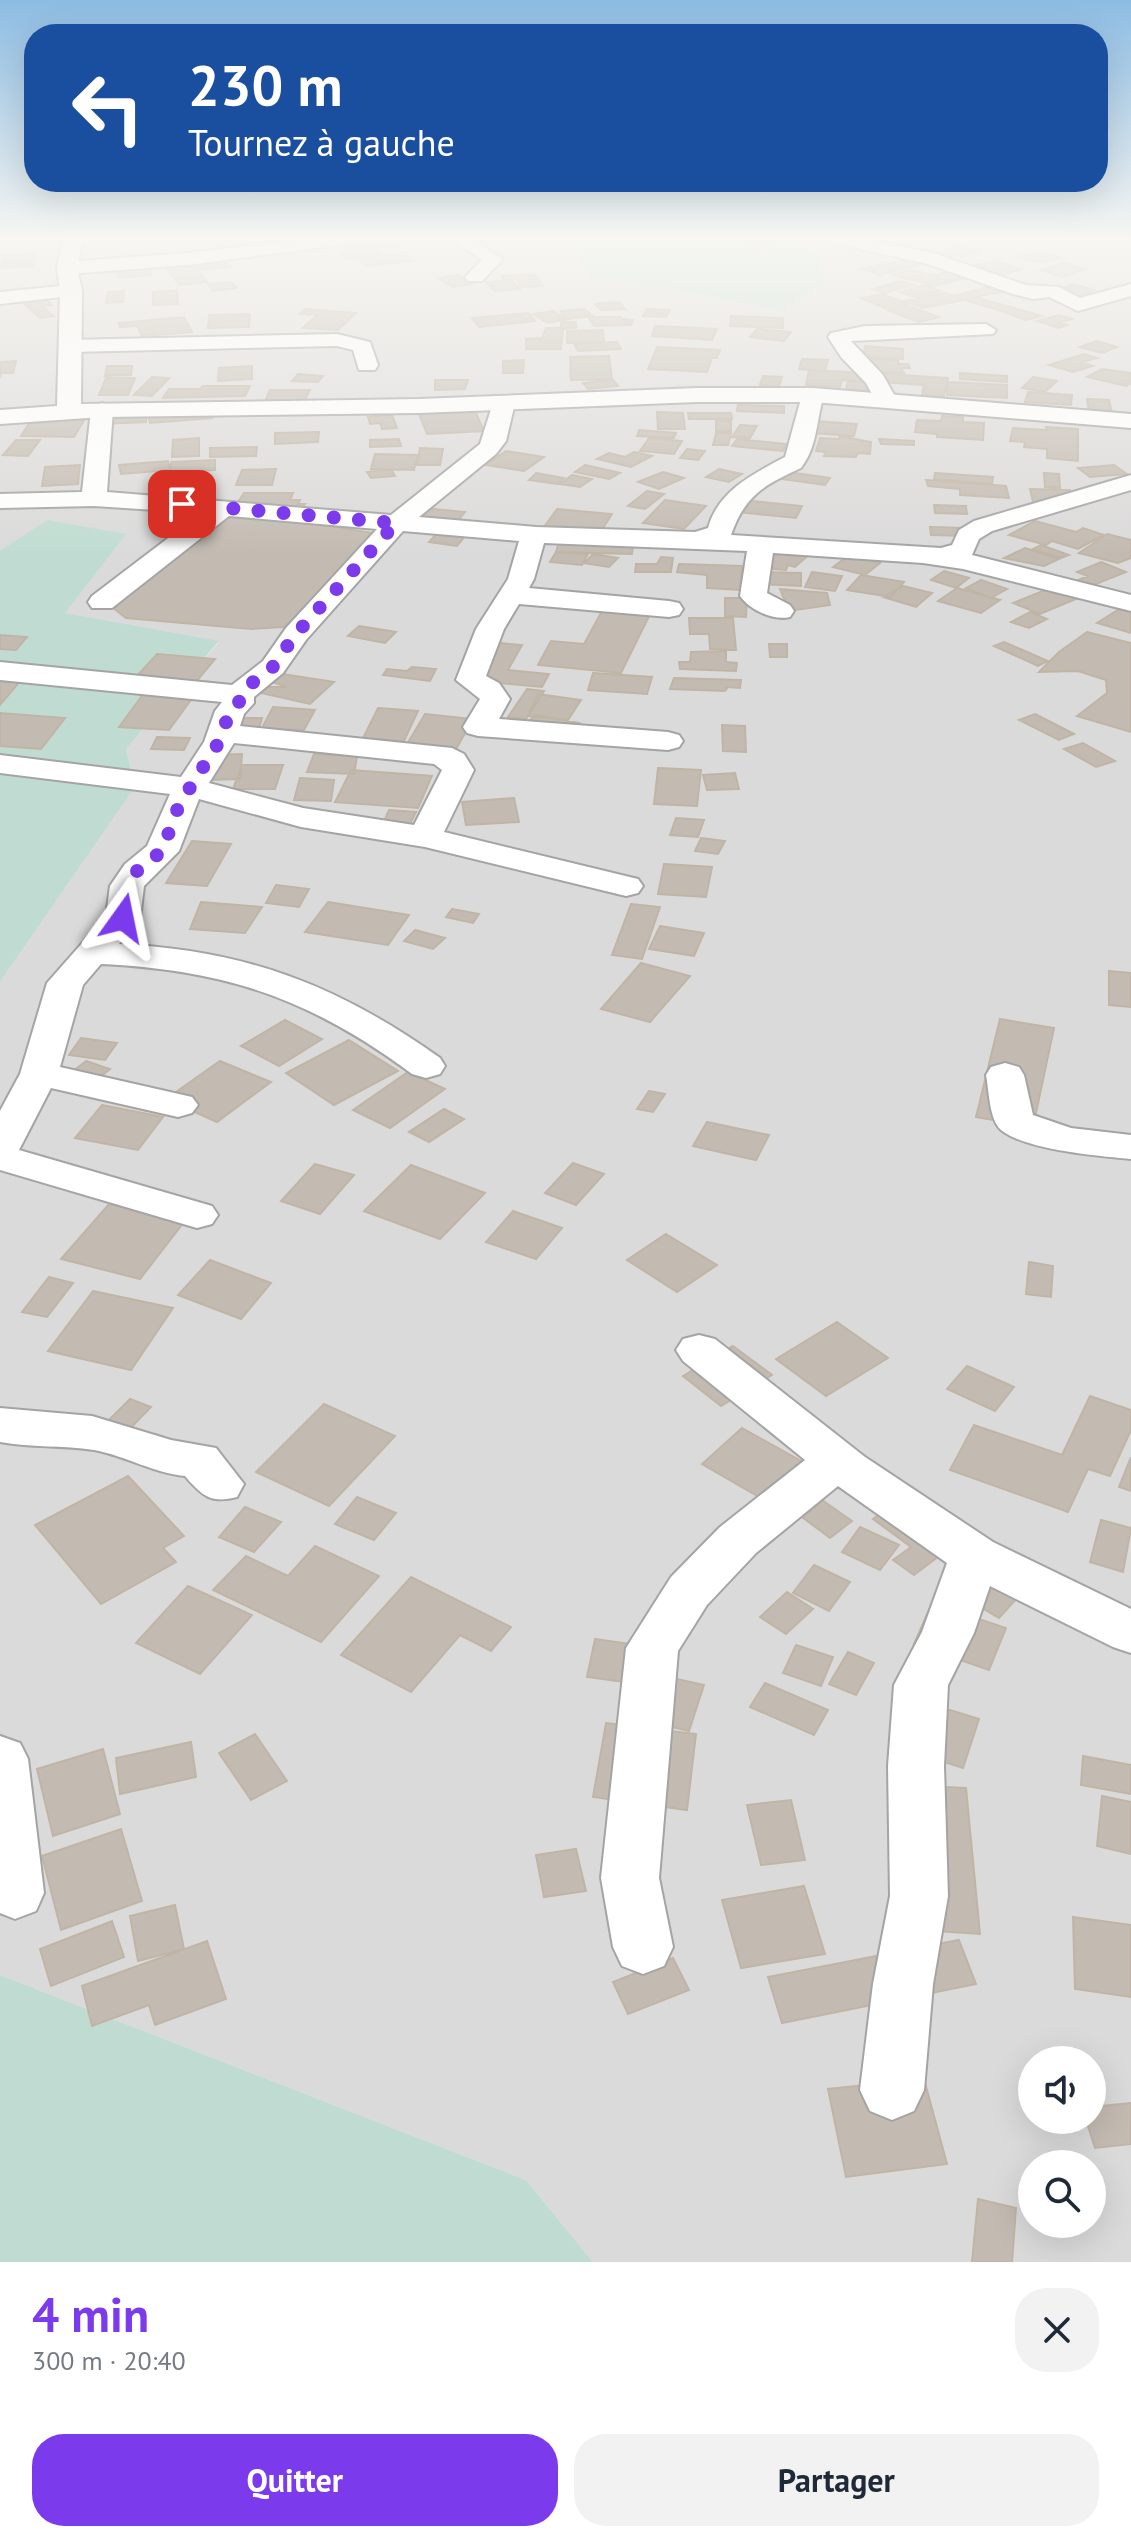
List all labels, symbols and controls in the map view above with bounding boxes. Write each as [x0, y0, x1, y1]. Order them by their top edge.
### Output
text: 230 m [188, 49, 343, 121]
icon: left [56, 56, 160, 160]
text: Tournez à gauche [188, 119, 455, 166]
pin [148, 470, 216, 538]
icon: arrive [160, 482, 204, 526]
position arrow [81, 876, 165, 960]
map controls [1018, 2046, 1106, 2238]
button: sound [1018, 2046, 1106, 2134]
button: search [1018, 2150, 1106, 2238]
text: 4 min [32, 2283, 149, 2345]
button: close [1015, 2288, 1099, 2372]
text: 300 m · 20:40 [32, 2344, 186, 2377]
button: Quitter [32, 2434, 558, 2526]
button: Partager [574, 2434, 1099, 2526]

